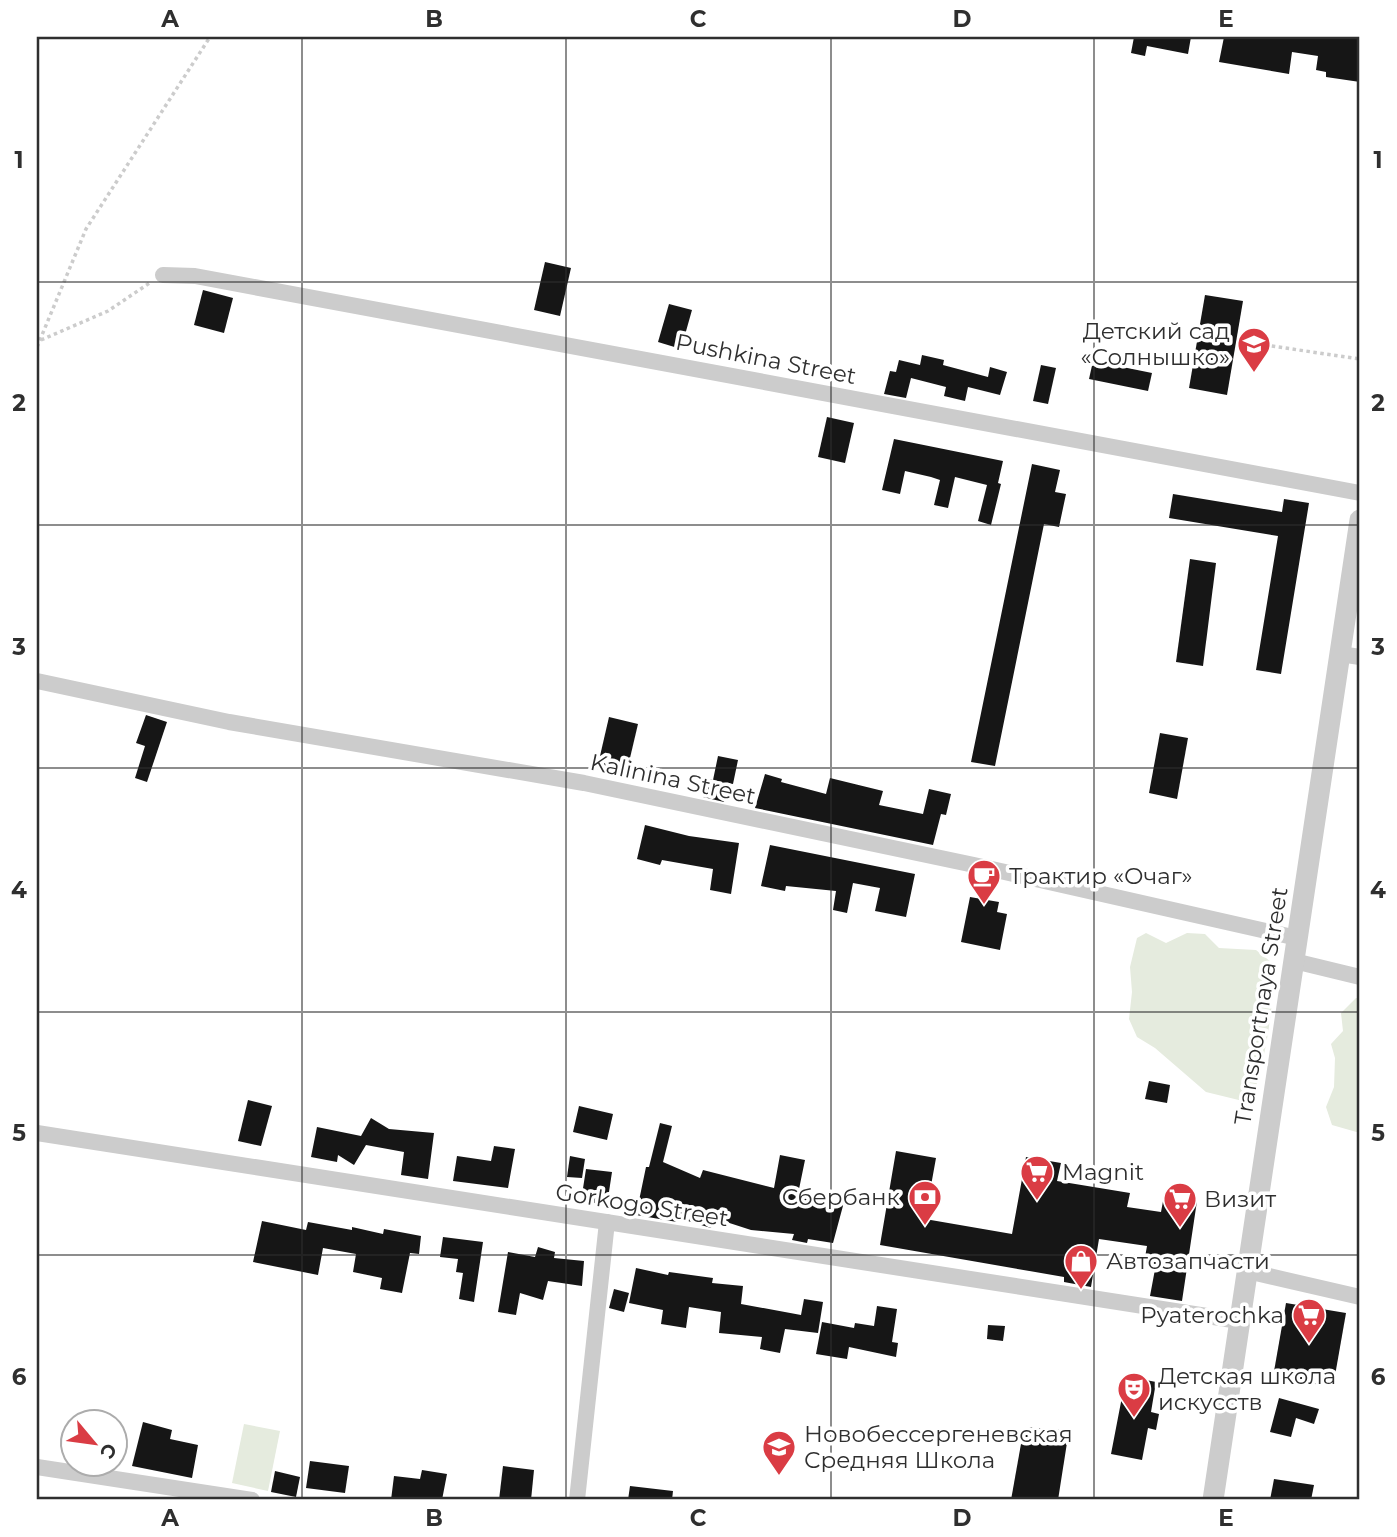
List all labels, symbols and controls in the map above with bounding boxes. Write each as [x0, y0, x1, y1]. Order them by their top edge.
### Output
text: A [160, 5, 179, 33]
text: B [425, 5, 443, 33]
text: C [690, 5, 707, 33]
text: D [953, 5, 972, 33]
text: E [1218, 5, 1234, 33]
text: 1 [14, 146, 24, 174]
text: 1 [1373, 146, 1383, 174]
place label: Детский сад «Солнышко» [1080, 317, 1230, 371]
school or university icon: Детский сад «Солнышко» [1235, 325, 1273, 374]
street label: Pushkina Street [673, 328, 859, 390]
text: 2 [12, 389, 26, 417]
text: 2 [1371, 389, 1385, 417]
text: 3 [11, 633, 26, 661]
text: 3 [1370, 633, 1385, 661]
street label: Kalinina Street [588, 748, 758, 810]
cafe icon: Трактир «Очаг» [965, 857, 1003, 906]
place label: Трактир «Очаг» [1009, 862, 1193, 890]
text: 4 [11, 876, 27, 904]
text: 4 [1370, 876, 1386, 904]
street label: Transportnaya Street [1228, 885, 1294, 1127]
text: 5 [12, 1119, 26, 1147]
text: 5 [1371, 1119, 1385, 1147]
supermarket icon: Magnit [1018, 1153, 1056, 1202]
place label: Magnit [1062, 1158, 1144, 1186]
street label: Gorkogo Street [554, 1178, 730, 1232]
bank icon: Сбербанк [906, 1178, 944, 1227]
supermarket icon: Визит [1161, 1180, 1199, 1229]
place label: Сбербанк [782, 1183, 901, 1211]
place label: Визит [1204, 1185, 1276, 1213]
shop icon: Автозапчасти [1062, 1242, 1100, 1291]
place label: Автозапчасти [1106, 1247, 1270, 1275]
supermarket icon: Pyaterochka [1290, 1296, 1328, 1345]
place label: Pyaterochka [1140, 1301, 1284, 1329]
place label: Детская школа искусств [1158, 1362, 1336, 1416]
text: 6 [12, 1363, 27, 1391]
text: 6 [1371, 1363, 1386, 1391]
theatre icon: Детская школа искусств [1115, 1370, 1153, 1419]
north arrow [60, 1408, 130, 1478]
place label: Новобессергеневская Средняя Школа [804, 1420, 1073, 1474]
school or university icon: Новобессергеневская Средняя Школа [760, 1428, 798, 1477]
text: С [95, 1439, 122, 1463]
text: A [160, 1504, 179, 1532]
text: B [425, 1504, 443, 1532]
text: C [690, 1504, 707, 1532]
text: D [953, 1504, 972, 1532]
text: E [1218, 1504, 1234, 1532]

